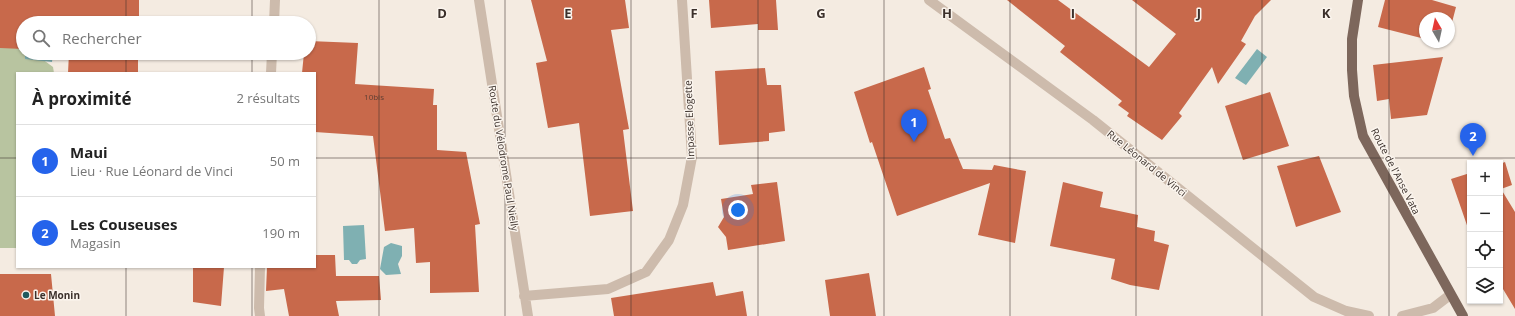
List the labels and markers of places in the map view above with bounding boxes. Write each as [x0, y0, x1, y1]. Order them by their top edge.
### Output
pin: 1 [901, 109, 927, 142]
pin: 2 [1460, 123, 1486, 156]
place label: Le Monin [34, 288, 80, 302]
marker: Le Monin [21, 290, 31, 300]

